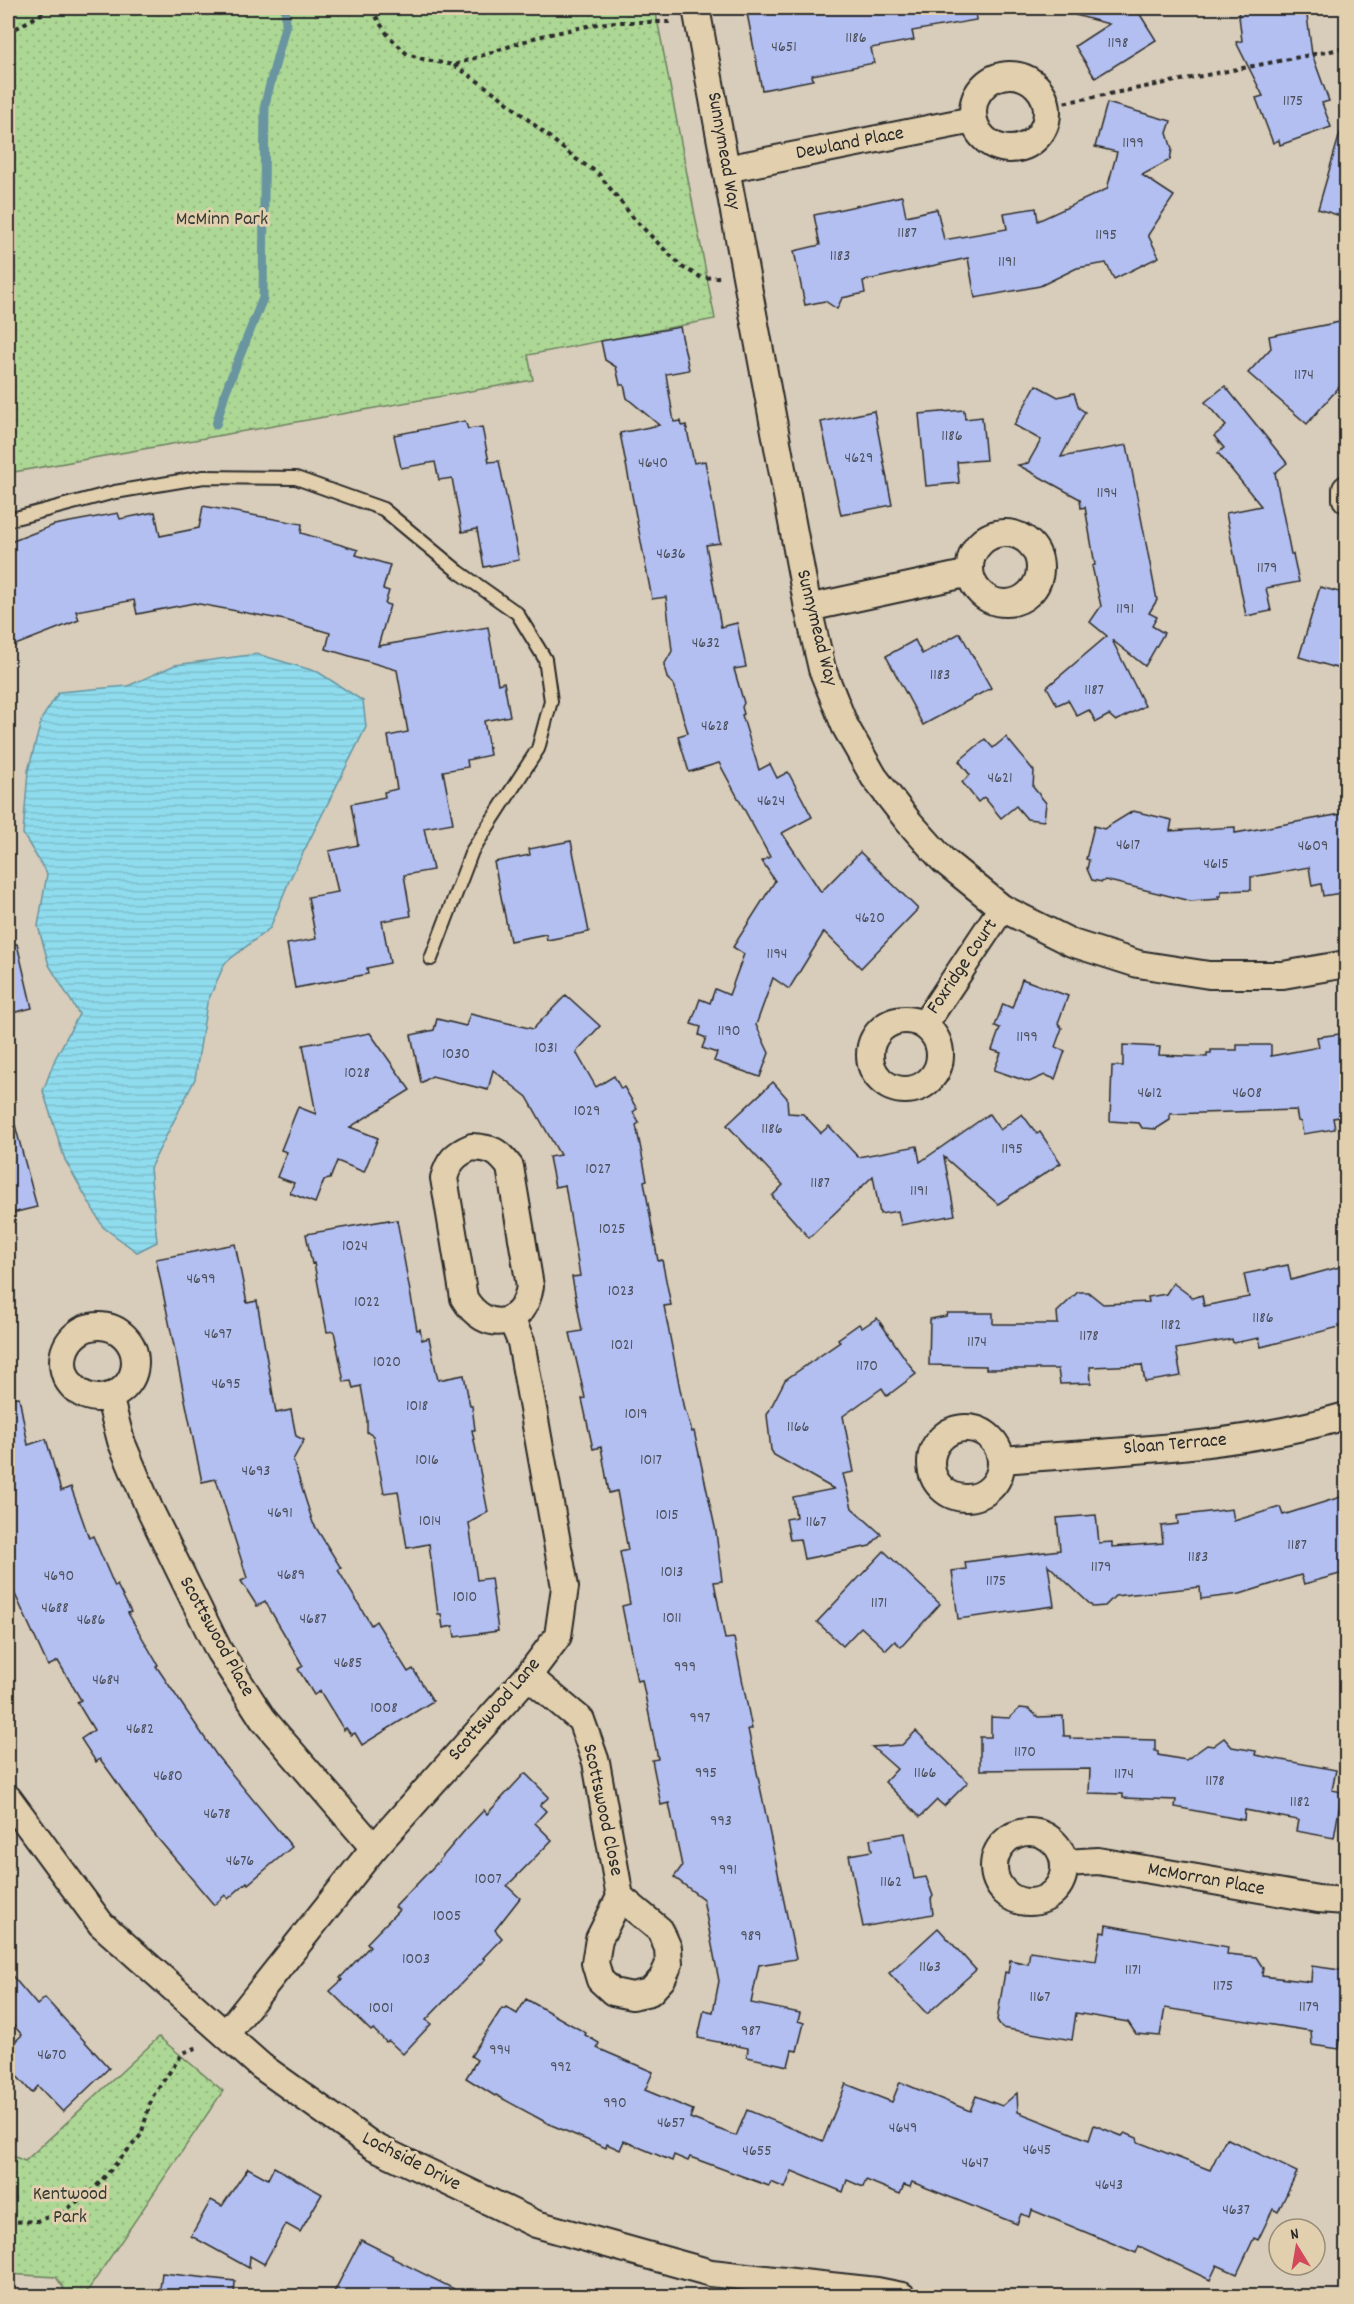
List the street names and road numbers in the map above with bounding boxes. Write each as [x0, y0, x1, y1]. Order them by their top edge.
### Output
street label: Sunnymead Way [699, 90, 747, 213]
street label: Dewland Place [794, 120, 907, 168]
street label: Sunnymead Way [788, 567, 844, 690]
street label: Foxridge Court [921, 914, 1005, 1020]
street label: Sloan Terrace [1122, 1427, 1228, 1463]
street label: Scottswood Place [171, 1572, 261, 1702]
street label: Scottswood Lane [442, 1652, 548, 1768]
street label: Scottswood Close [574, 1741, 630, 1879]
street label: McMorran Place [1145, 1856, 1267, 1904]
street label: Lochside Drive [357, 2125, 465, 2199]

